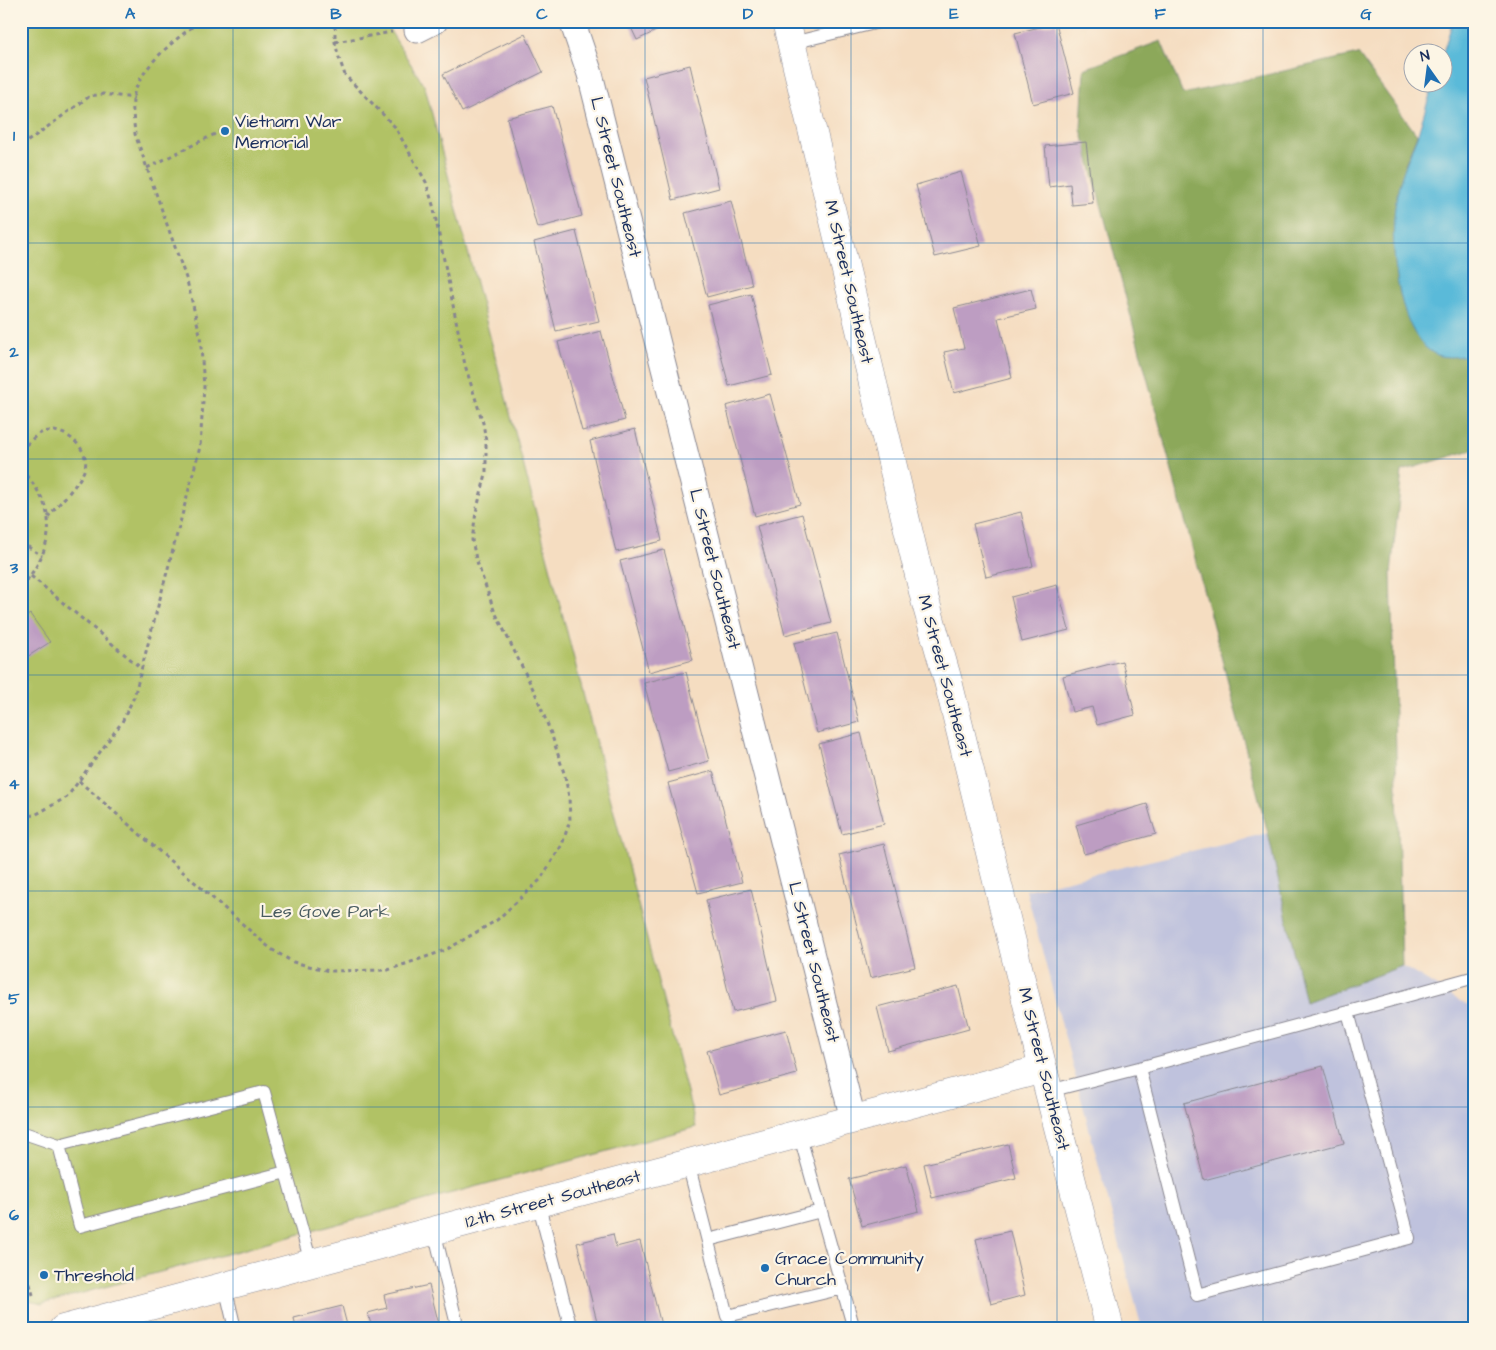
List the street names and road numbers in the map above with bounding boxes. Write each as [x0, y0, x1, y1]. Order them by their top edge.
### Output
street label: L Street Southeast [584, 94, 648, 261]
street label: M Street Southeast [818, 198, 880, 367]
street label: L Street Southeast [683, 486, 747, 653]
street label: M Street Southeast [911, 592, 979, 761]
street label: L Street Southeast [782, 879, 846, 1046]
street label: M Street Southeast [1012, 985, 1077, 1154]
street label: 12th Street Southeast [462, 1163, 644, 1234]

